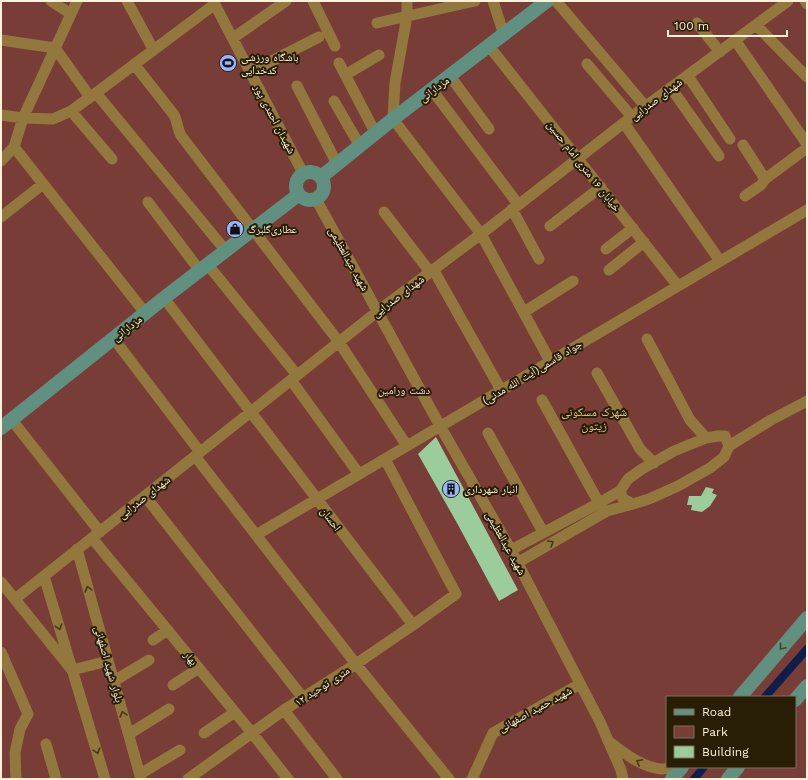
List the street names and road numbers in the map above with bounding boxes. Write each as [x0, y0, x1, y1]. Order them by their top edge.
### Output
street label: مزدارانی [417, 74, 452, 105]
street label: شهدای صدرایی [628, 76, 685, 123]
street label: شهیدان احمدی پور [250, 82, 298, 156]
street label: خیابان ۱۶ متری امام حسین [544, 118, 623, 214]
street label: شهید عبدالعظیمی [326, 225, 371, 293]
street label: شهدای صدرایی [370, 273, 427, 320]
street label: مزدارانی [110, 313, 145, 344]
street label: جواد قاسمی(آیت الله مدنی) [480, 338, 584, 407]
street label: شهدای صدرایی [116, 473, 173, 522]
street label: احسان [318, 505, 344, 534]
street label: شهید عبدالعظیمی [483, 509, 528, 577]
street label: بلوار شهید اصفهانی [91, 624, 126, 704]
street label: بهار [180, 648, 200, 668]
street label: ۱۲ متری توحید [292, 664, 352, 709]
street label: شهید حمید اصفهانی [496, 684, 574, 735]

